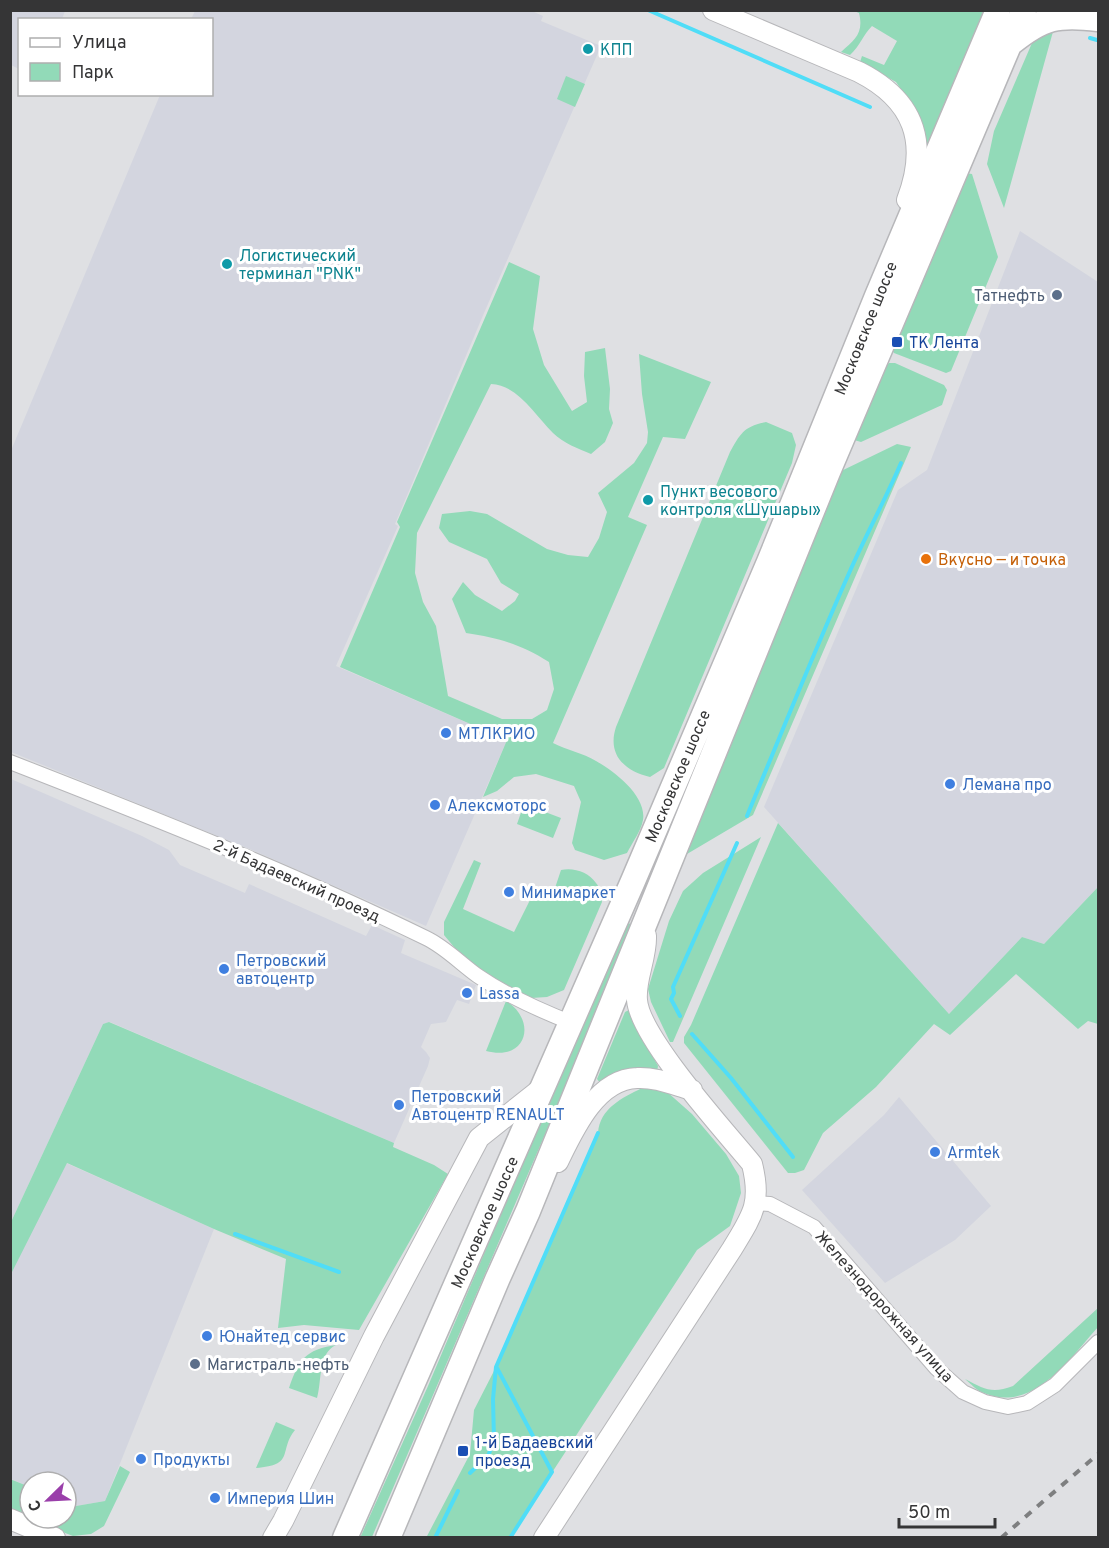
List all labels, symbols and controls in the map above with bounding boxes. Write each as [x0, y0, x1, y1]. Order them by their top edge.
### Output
legend [18, 18, 213, 96]
text: Улица [72, 32, 126, 55]
place label: КПП [600, 41, 633, 61]
marker: КПП [581, 42, 595, 56]
text: Парк [72, 62, 114, 85]
place label: Логистический терминал "PNK" [239, 247, 361, 285]
marker: Логистический терминал "PNK" [220, 257, 234, 271]
street label: Московское шоссе [831, 259, 903, 398]
place label: Татнефть [974, 287, 1045, 307]
marker: Татнефть [1050, 288, 1064, 302]
place label: ТК Лента [909, 334, 979, 354]
marker: ТК Лента [890, 335, 904, 349]
place label: Пункт весового контроля «Шушары» [660, 483, 821, 521]
marker: Пункт весового контроля «Шушары» [641, 493, 655, 507]
place label: Вкусно — и точка [938, 551, 1066, 571]
marker: Вкусно — и точка [919, 552, 933, 566]
street label: Московское шоссе [642, 707, 716, 846]
place label: МТЛКРИО [458, 725, 535, 745]
marker: МТЛКРИО [439, 726, 453, 740]
place label: Лемана про [962, 776, 1052, 796]
marker: Лемана про [943, 777, 957, 791]
place label: Алексмоторс [447, 797, 547, 817]
marker: Алексмоторс [428, 798, 442, 812]
street label: 2-й Бадаевский проезд [209, 836, 383, 928]
place label: Минимаркет [521, 884, 616, 904]
marker: Минимаркет [502, 885, 516, 899]
place label: Петровский автоцентр [236, 952, 326, 990]
marker: Петровский автоцентр [217, 962, 231, 976]
place label: Lassa [479, 985, 520, 1005]
marker: Lassa [460, 986, 474, 1000]
place label: Петровский Автоцентр RENAULT [411, 1088, 565, 1126]
marker: Петровский Автоцентр RENAULT [392, 1098, 406, 1112]
place label: Armtek [947, 1144, 1000, 1164]
marker: Armtek [928, 1145, 942, 1159]
street label: Московское шоссе [448, 1154, 524, 1292]
street label: Железнодорожная улица [810, 1227, 957, 1387]
place label: Юнайтед сервис [219, 1328, 346, 1348]
marker: Юнайтед сервис [200, 1329, 214, 1343]
place label: Магистраль-нефть [207, 1356, 349, 1376]
marker: Магистраль-нефть [188, 1357, 202, 1371]
place label: 1-й Бадаевский проезд [475, 1434, 594, 1472]
marker: 1-й Бадаевский проезд [456, 1444, 470, 1458]
place label: Продукты [153, 1451, 230, 1471]
marker: Продукты [134, 1452, 148, 1466]
north arrow [18, 1470, 78, 1530]
place label: Империя Шин [227, 1490, 334, 1510]
marker: Империя Шин [208, 1491, 222, 1505]
scale bar [899, 1491, 995, 1529]
text: С [25, 1497, 47, 1514]
text: 50 m [908, 1502, 950, 1525]

